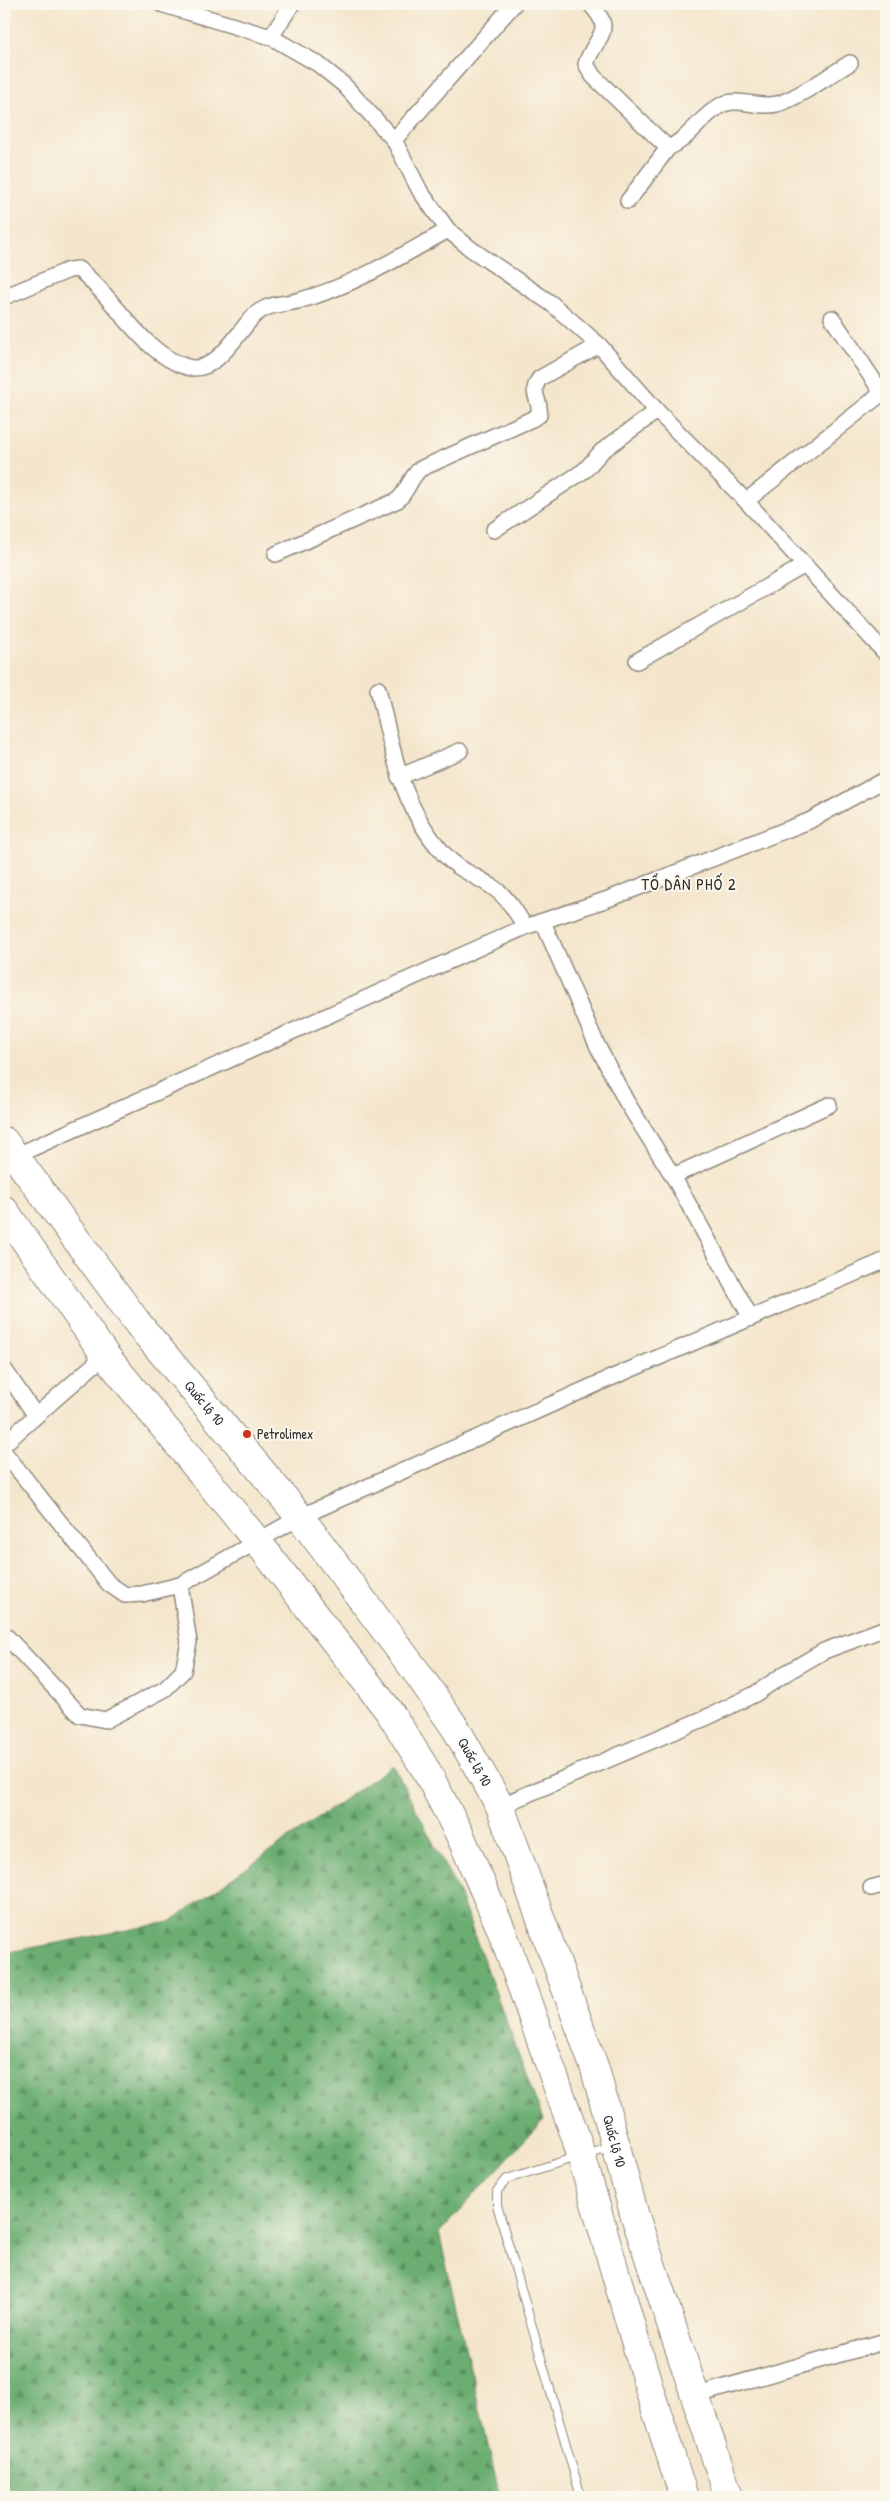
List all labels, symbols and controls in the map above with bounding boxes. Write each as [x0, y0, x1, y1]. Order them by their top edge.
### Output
district label: TỔ DÂN PHỐ 2 [642, 873, 736, 895]
street label: Quốc lộ 10 [180, 1376, 229, 1429]
place label: Petrolimex [257, 1424, 313, 1443]
marker: Petrolimex [241, 1428, 253, 1440]
street label: Quốc lộ 10 [454, 1734, 497, 1789]
street label: Quốc lộ 10 [599, 2113, 631, 2169]

